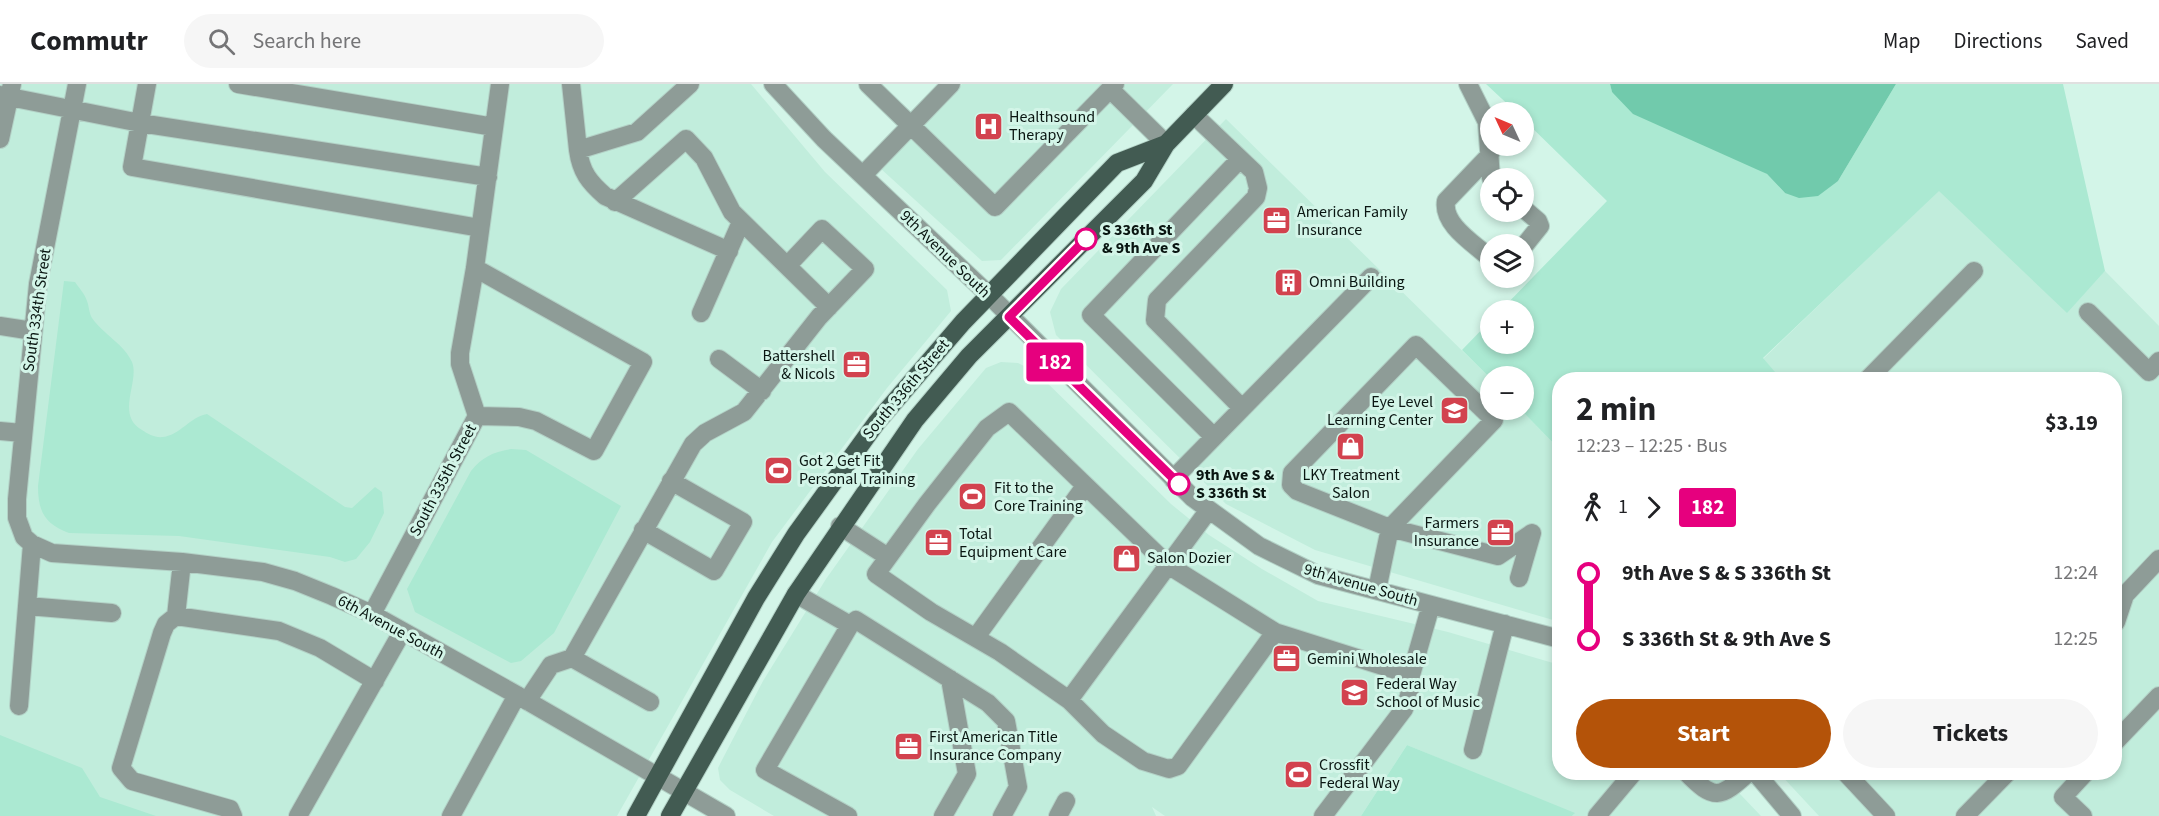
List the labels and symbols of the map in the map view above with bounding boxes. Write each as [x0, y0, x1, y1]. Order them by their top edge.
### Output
north arrow [1480, 102, 1534, 156]
place label: Healthsound Therapy [1009, 106, 1095, 146]
hospital icon: Healthsound Therapy [972, 110, 1004, 142]
place label: American Family Insurance [1297, 201, 1408, 241]
street label: 9th Avenue South [895, 205, 995, 303]
office icon: American Family Insurance [1260, 205, 1292, 237]
place label: S 336th St & 9th Ave S [1102, 219, 1180, 259]
marker: S 336th St & 9th Ave S [1075, 228, 1097, 250]
street label: South 334th Street [17, 246, 57, 373]
building icon: Omni Building [1272, 266, 1304, 298]
place label: Omni Building [1309, 271, 1405, 293]
street label: South 336th Street [858, 334, 955, 444]
line badge: 182 [1020, 342, 1090, 382]
place label: Battershell & Nicols [763, 345, 835, 385]
office icon: Battershell & Nicols [840, 349, 872, 381]
place label: Eye Level Learning Center [1327, 391, 1433, 431]
school or university icon: Eye Level Learning Center [1438, 395, 1470, 427]
street label: South 335th Street [404, 419, 482, 540]
shop icon: LKY Treatment Salon [1335, 431, 1367, 463]
place label: Got 2 Get Fit Personal Training [799, 450, 915, 490]
sports icon: Got 2 Get Fit Personal Training [762, 454, 794, 486]
place label: 9th Ave S & S 336th St [1196, 464, 1275, 504]
place label: LKY Treatment Salon [1302, 464, 1400, 504]
marker: 9th Ave S & S 336th St [1168, 473, 1190, 495]
place label: Fit to the Core Training [994, 477, 1083, 517]
sports icon: Fit to the Core Training [957, 481, 989, 513]
place label: Farmers Insurance [1414, 512, 1479, 552]
office icon: Farmers Insurance [1484, 516, 1516, 548]
place label: Total Equipment Care [959, 523, 1067, 563]
office icon: Total Equipment Care [922, 527, 954, 559]
shop icon: Salon Dozier [1110, 542, 1142, 574]
place label: Salon Dozier [1147, 547, 1231, 569]
street label: 9th Avenue South [1301, 558, 1421, 612]
street label: 6th Avenue South [334, 590, 448, 664]
office icon: Gemini Wholesale [1270, 643, 1302, 675]
place label: Gemini Wholesale [1307, 648, 1427, 670]
place label: Federal Way School of Music [1376, 673, 1480, 713]
school or university icon: Federal Way School of Music [1339, 677, 1371, 709]
place label: First American Title Insurance Company [929, 726, 1062, 766]
office icon: First American Title Insurance Company [892, 730, 924, 762]
place label: Crossfit Federal Way [1319, 754, 1400, 794]
sports icon: Crossfit Federal Way [1282, 758, 1314, 790]

